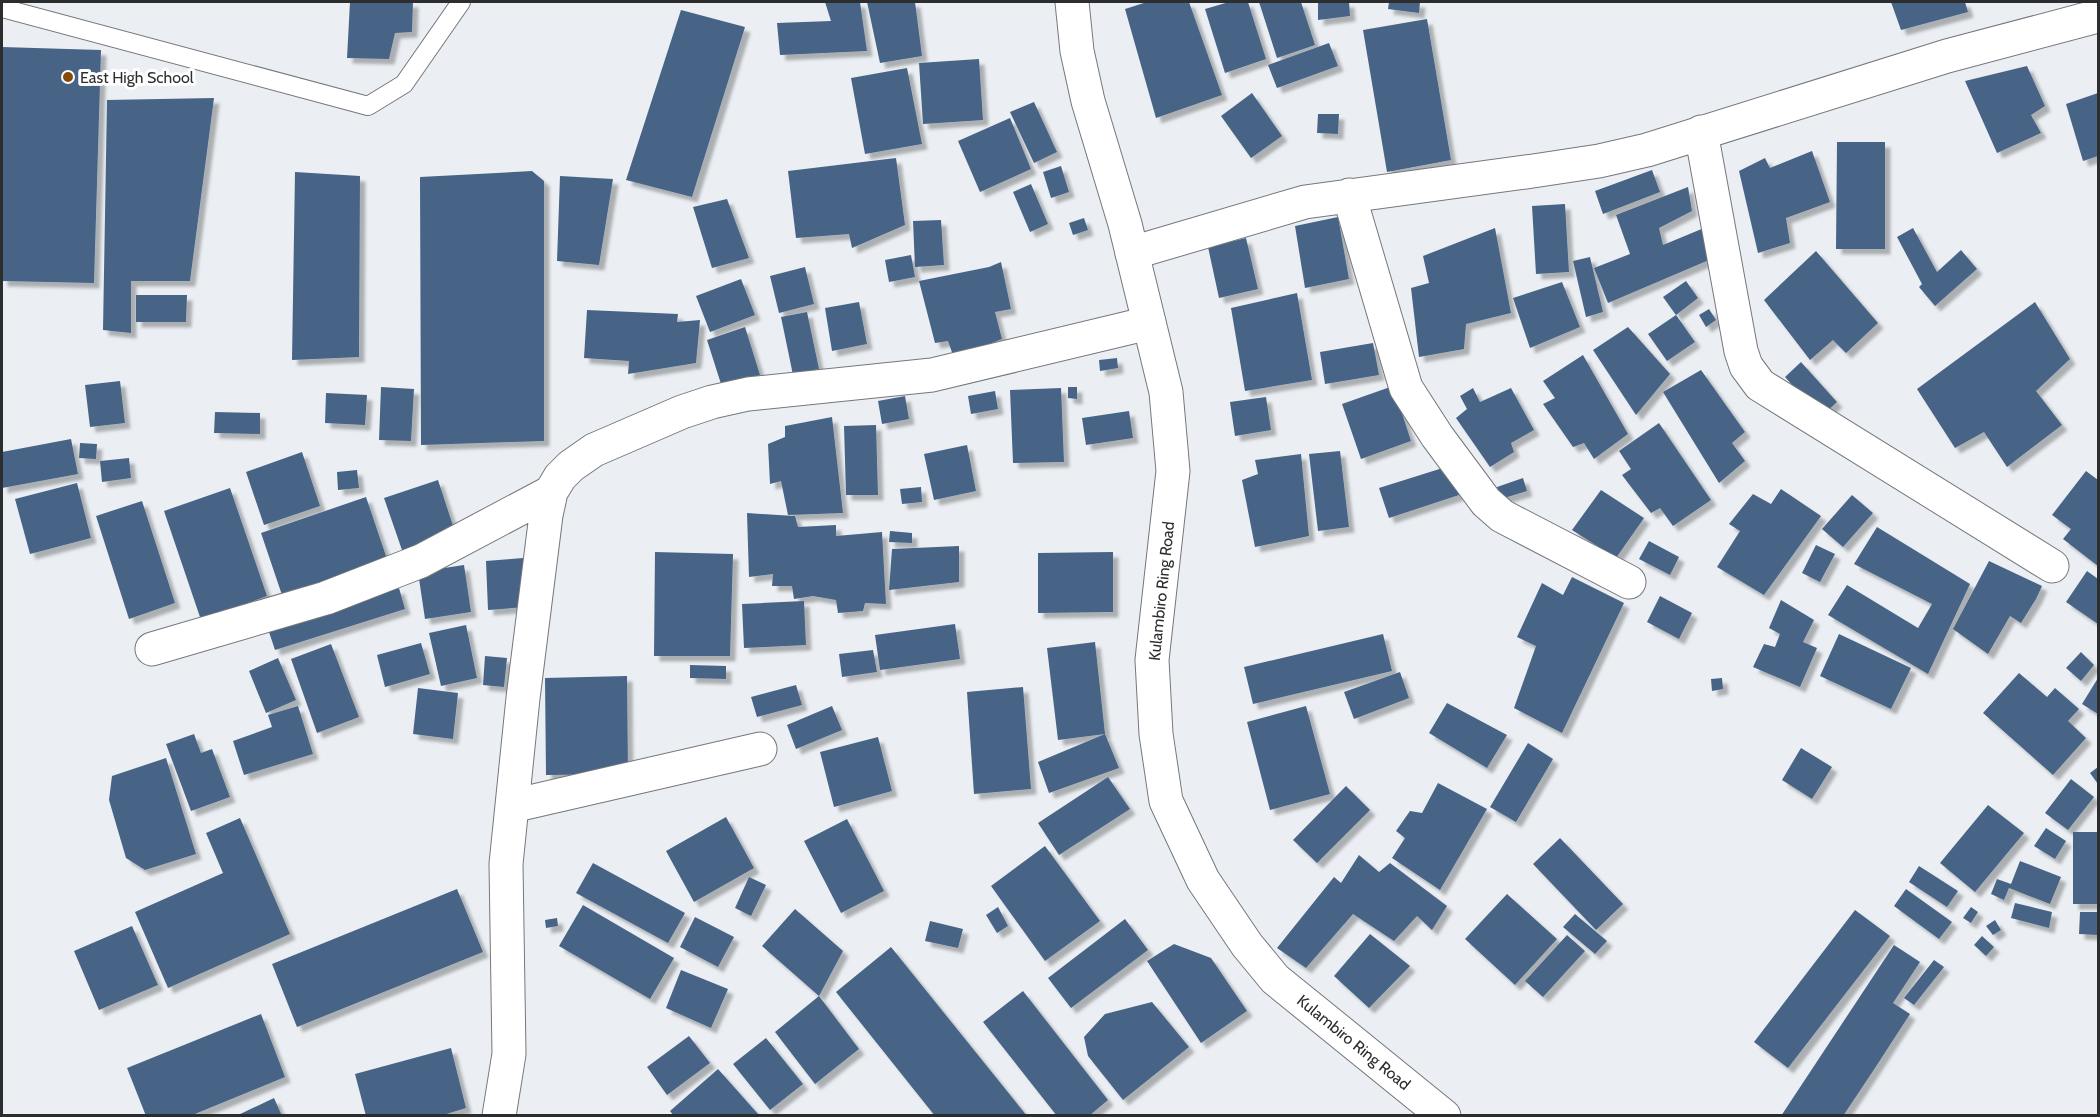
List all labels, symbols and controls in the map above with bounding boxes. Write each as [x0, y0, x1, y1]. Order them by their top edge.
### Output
place label: East High School [80, 68, 194, 87]
marker: East High School [61, 70, 75, 84]
street label: Kulambiro Ring Road [1145, 520, 1178, 662]
street label: Kulambiro Ring Road [1293, 991, 1414, 1094]

